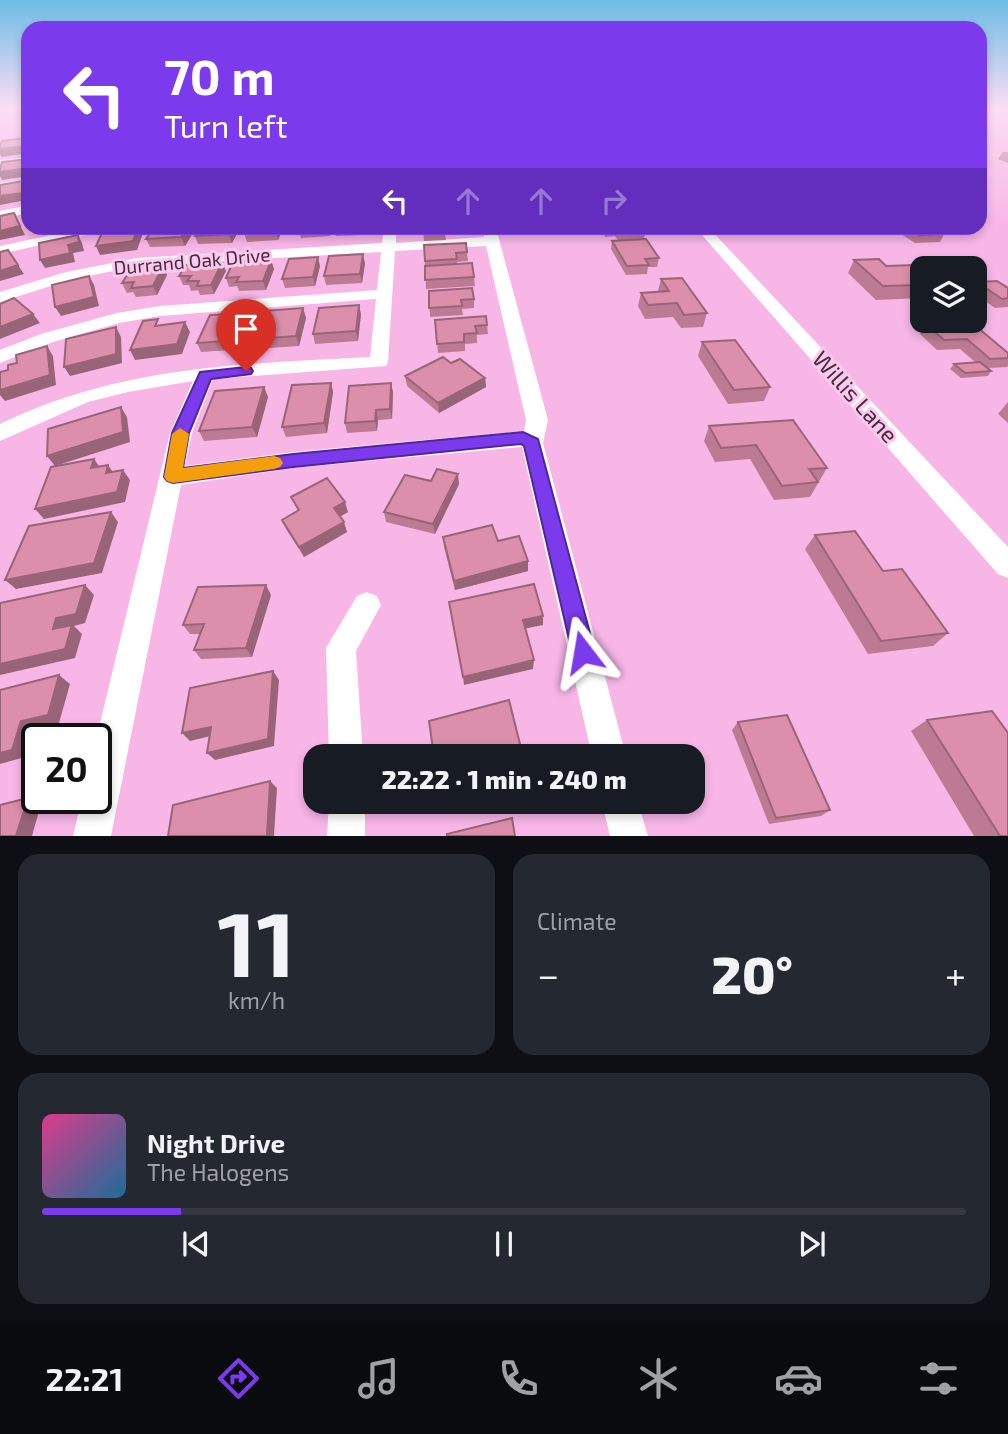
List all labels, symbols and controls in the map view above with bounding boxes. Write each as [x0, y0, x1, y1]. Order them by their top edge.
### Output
text: 70 m [164, 46, 275, 105]
icon: left [49, 49, 140, 140]
text: Turn left [164, 106, 288, 144]
icon: left [376, 182, 414, 220]
icon: ahead [449, 182, 487, 220]
icon: ahead [522, 182, 560, 220]
icon: right [595, 182, 633, 220]
street label: Durrand Oak Drive [113, 242, 271, 279]
map controls [910, 256, 987, 333]
button: layers [910, 256, 987, 333]
pin [216, 299, 276, 371]
icon: arrive [227, 310, 265, 348]
street label: Willis Lane [807, 345, 904, 448]
position arrow [546, 615, 620, 689]
speed limit sign: 20 [21, 723, 112, 814]
text: 22:22 · 1 min · 240 m [381, 763, 627, 794]
text: 11 [217, 886, 296, 995]
text: Climate [537, 907, 617, 935]
text: 20° [711, 942, 793, 1004]
text: − [537, 951, 559, 997]
text: + [945, 951, 966, 997]
text: km/h [228, 986, 285, 1014]
text: Night Drive [147, 1127, 285, 1158]
text: The Halogens [147, 1158, 289, 1186]
icon: previous [177, 1225, 215, 1263]
icon: pause [485, 1225, 523, 1263]
icon: next [793, 1225, 831, 1263]
icon: directions [214, 1354, 263, 1403]
icon: music [354, 1354, 403, 1403]
icon: phone [494, 1354, 543, 1403]
icon: climate [634, 1354, 683, 1403]
icon: car [774, 1354, 823, 1403]
icon: filters [914, 1354, 963, 1403]
text: 22:21 [45, 1359, 123, 1397]

